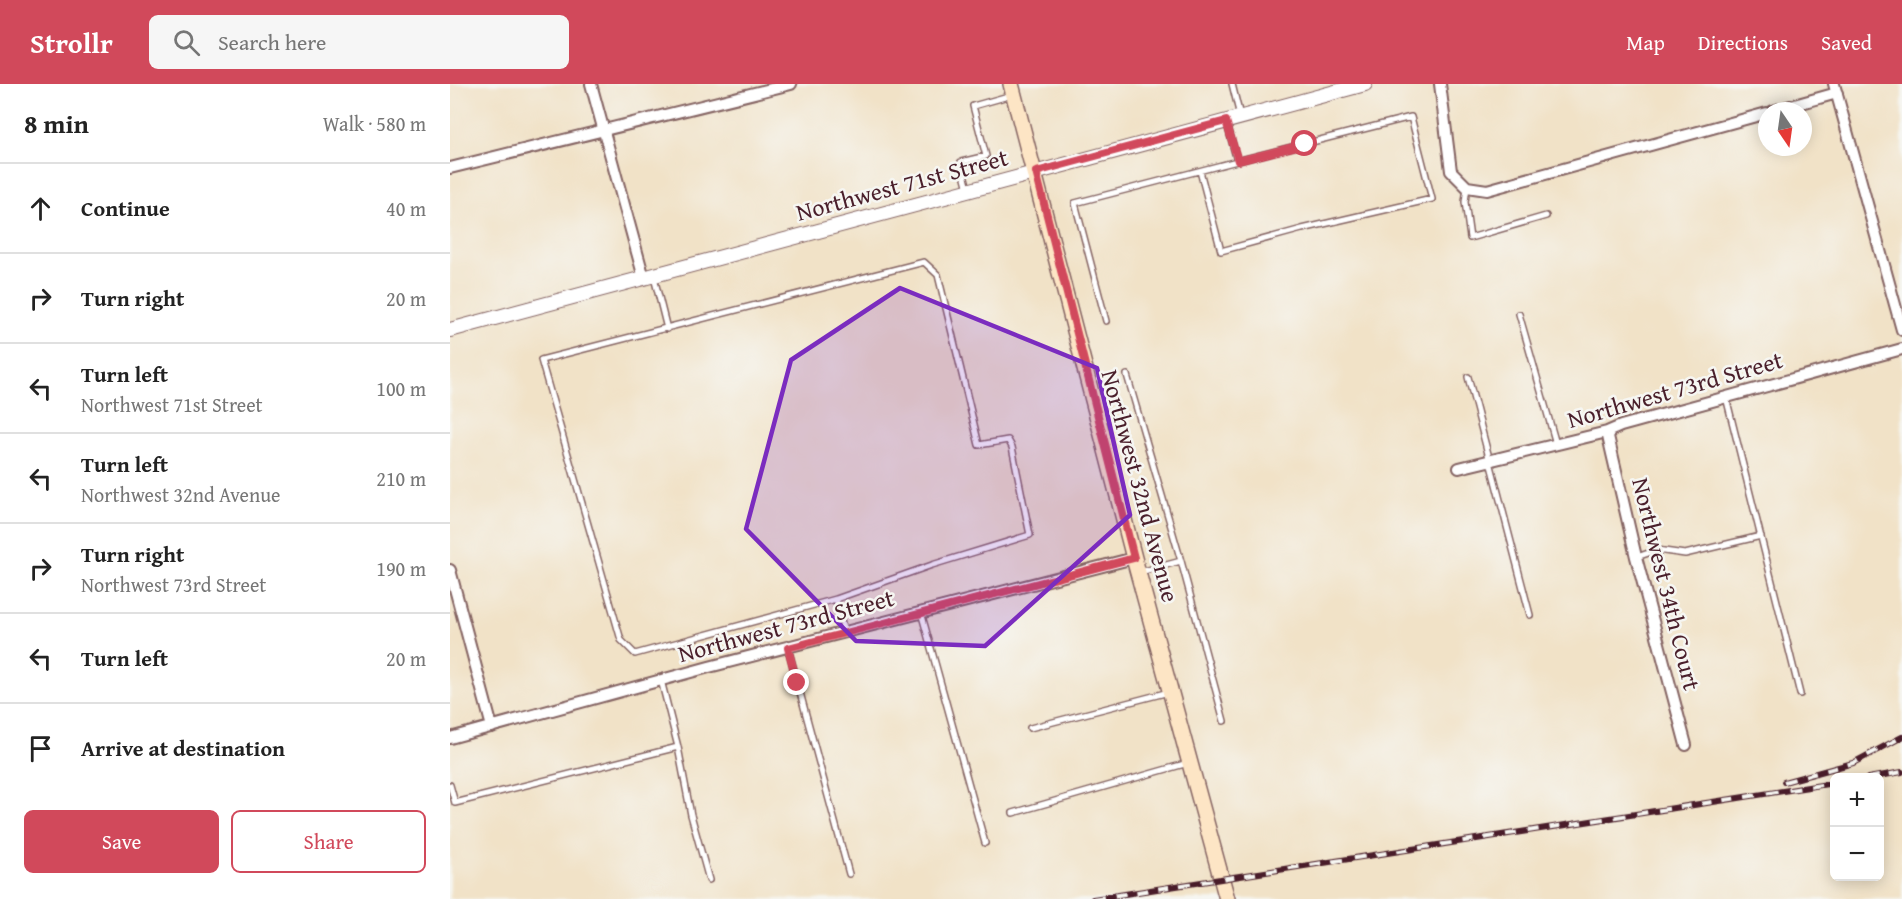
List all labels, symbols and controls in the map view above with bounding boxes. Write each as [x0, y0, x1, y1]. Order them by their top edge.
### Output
search box [149, 15, 569, 69]
text: Strollr [30, 22, 113, 63]
icon: search [170, 26, 203, 59]
text: Search here [218, 26, 326, 58]
text: Map [1626, 27, 1665, 58]
text: Directions [1698, 27, 1788, 58]
text: Saved [1821, 27, 1872, 58]
north arrow [1758, 102, 1812, 156]
text: 8 min [24, 104, 89, 143]
text: Walk · 580 m [323, 109, 426, 138]
route start [1291, 130, 1317, 156]
street label: Northwest 71st Street [792, 139, 1012, 230]
icon: ahead [24, 192, 57, 225]
text: Continue [81, 192, 170, 224]
text: 40 m [386, 194, 426, 223]
icon: right [24, 282, 57, 315]
text: Turn right [81, 282, 184, 314]
text: 20 m [386, 284, 426, 313]
street label: Northwest 73rd Street [1563, 342, 1787, 437]
text: Turn left [81, 358, 168, 390]
street label: Northwest 32nd Avenue [1093, 366, 1188, 606]
icon: left [24, 372, 57, 405]
text: 100 m [376, 374, 426, 403]
text: Northwest 71st Street [81, 390, 263, 419]
text: Turn left [81, 448, 168, 480]
icon: left [24, 462, 57, 495]
text: 210 m [376, 464, 426, 493]
street label: Northwest 34th Court [1623, 474, 1710, 694]
text: Northwest 32nd Avenue [81, 480, 280, 509]
text: Turn right [81, 538, 184, 570]
icon: right [24, 552, 57, 585]
text: 190 m [376, 554, 426, 583]
text: Northwest 73rd Street [81, 570, 266, 599]
street label: Northwest 73rd Street [674, 580, 898, 671]
icon: left [24, 642, 57, 675]
text: Turn left [81, 642, 168, 674]
text: 20 m [386, 644, 426, 673]
route end [783, 669, 809, 695]
icon: arrive [24, 732, 57, 765]
text: Arrive at destination [81, 732, 285, 764]
map controls [1830, 773, 1884, 881]
button: + [1830, 773, 1884, 827]
button: Save [24, 810, 219, 873]
button: Share [231, 810, 426, 873]
button: − [1830, 827, 1884, 881]

